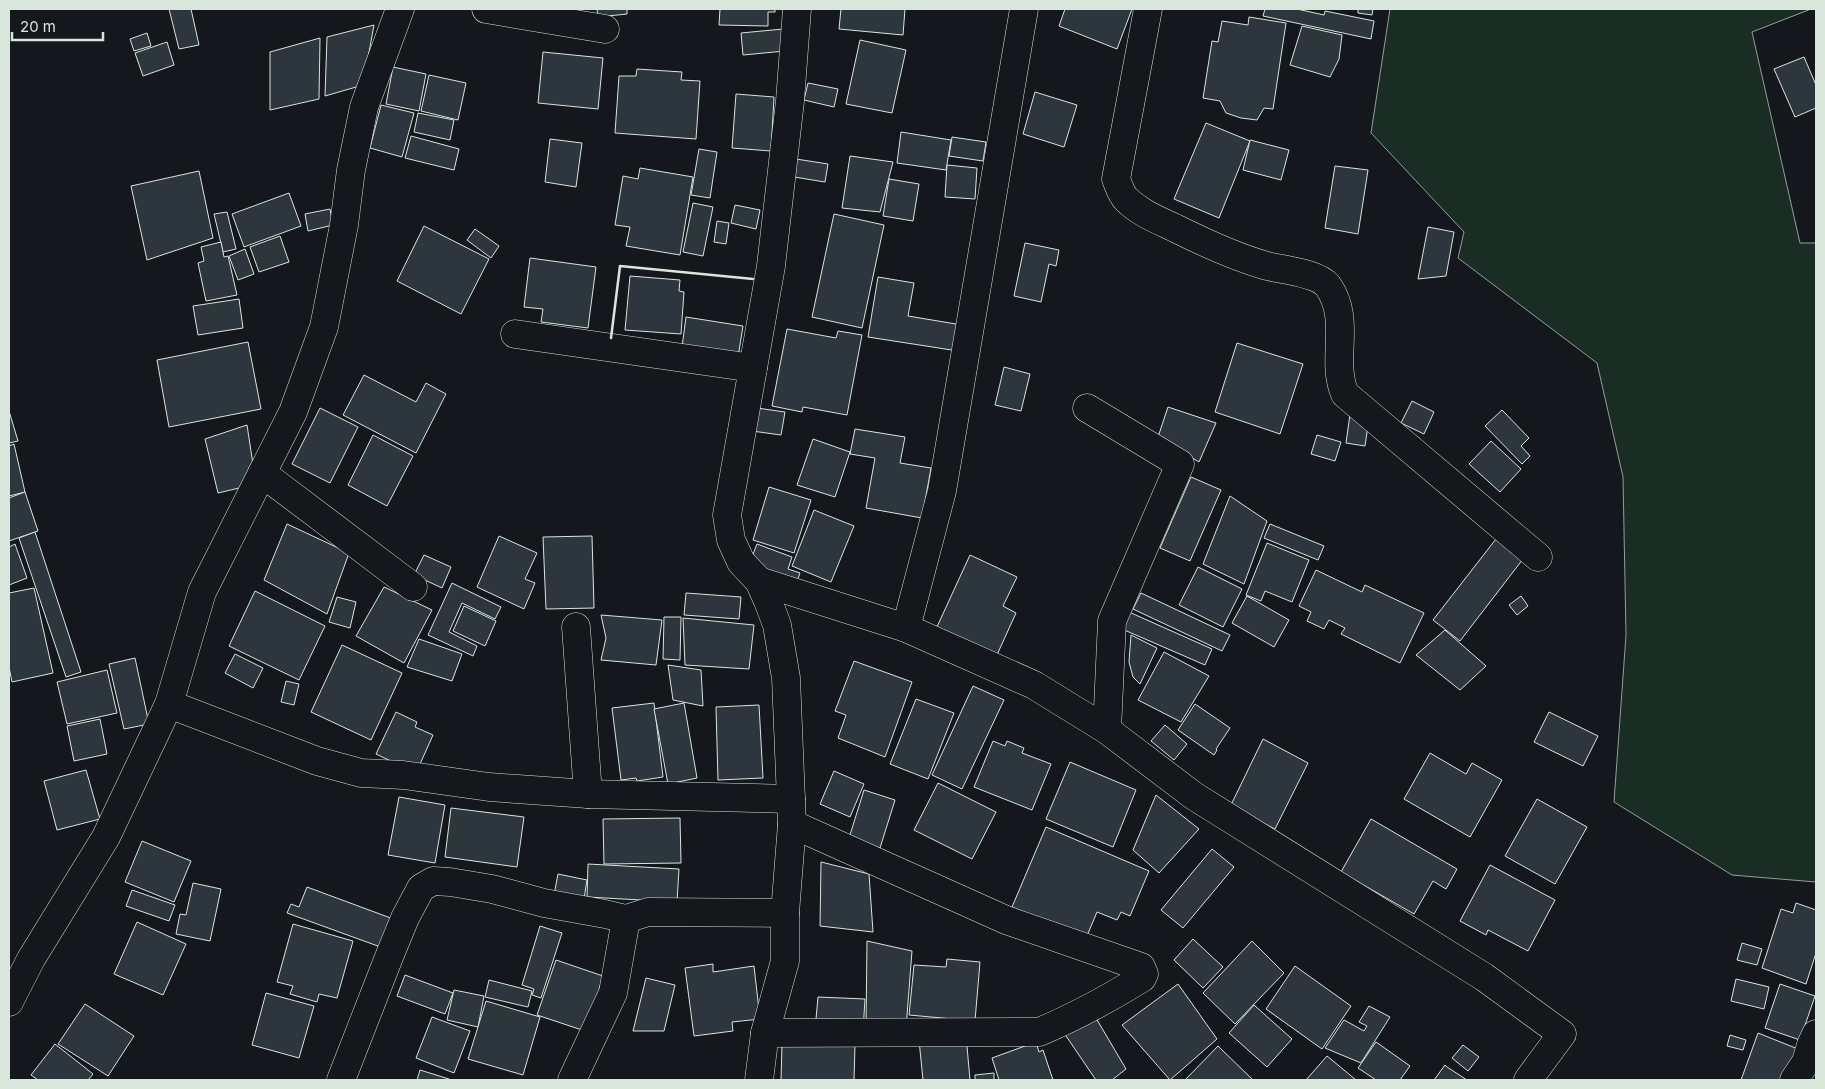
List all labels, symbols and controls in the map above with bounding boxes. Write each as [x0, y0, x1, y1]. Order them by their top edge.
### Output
scale bar [12, 10, 104, 42]
text: 20 m [20, 17, 56, 36]

